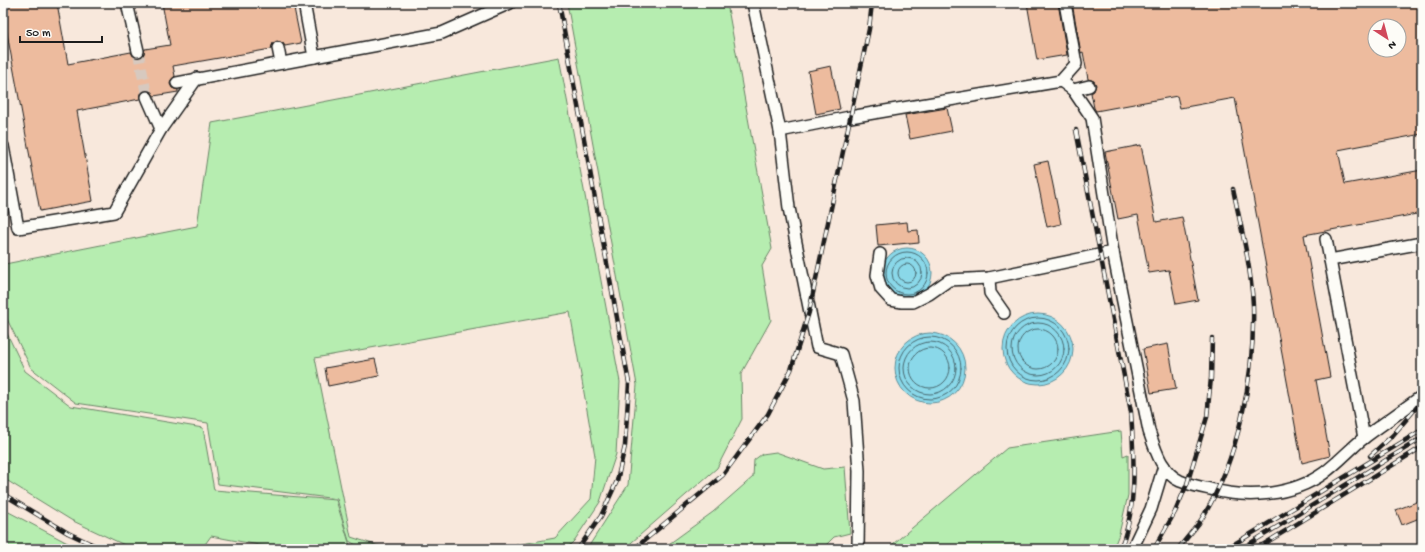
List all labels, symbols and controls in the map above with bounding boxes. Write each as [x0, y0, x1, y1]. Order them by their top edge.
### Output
scale bar [20, 18, 102, 44]
north arrow [1367, 18, 1407, 58]
text: 50 m [26, 27, 51, 41]
text: N [1385, 38, 1398, 51]

